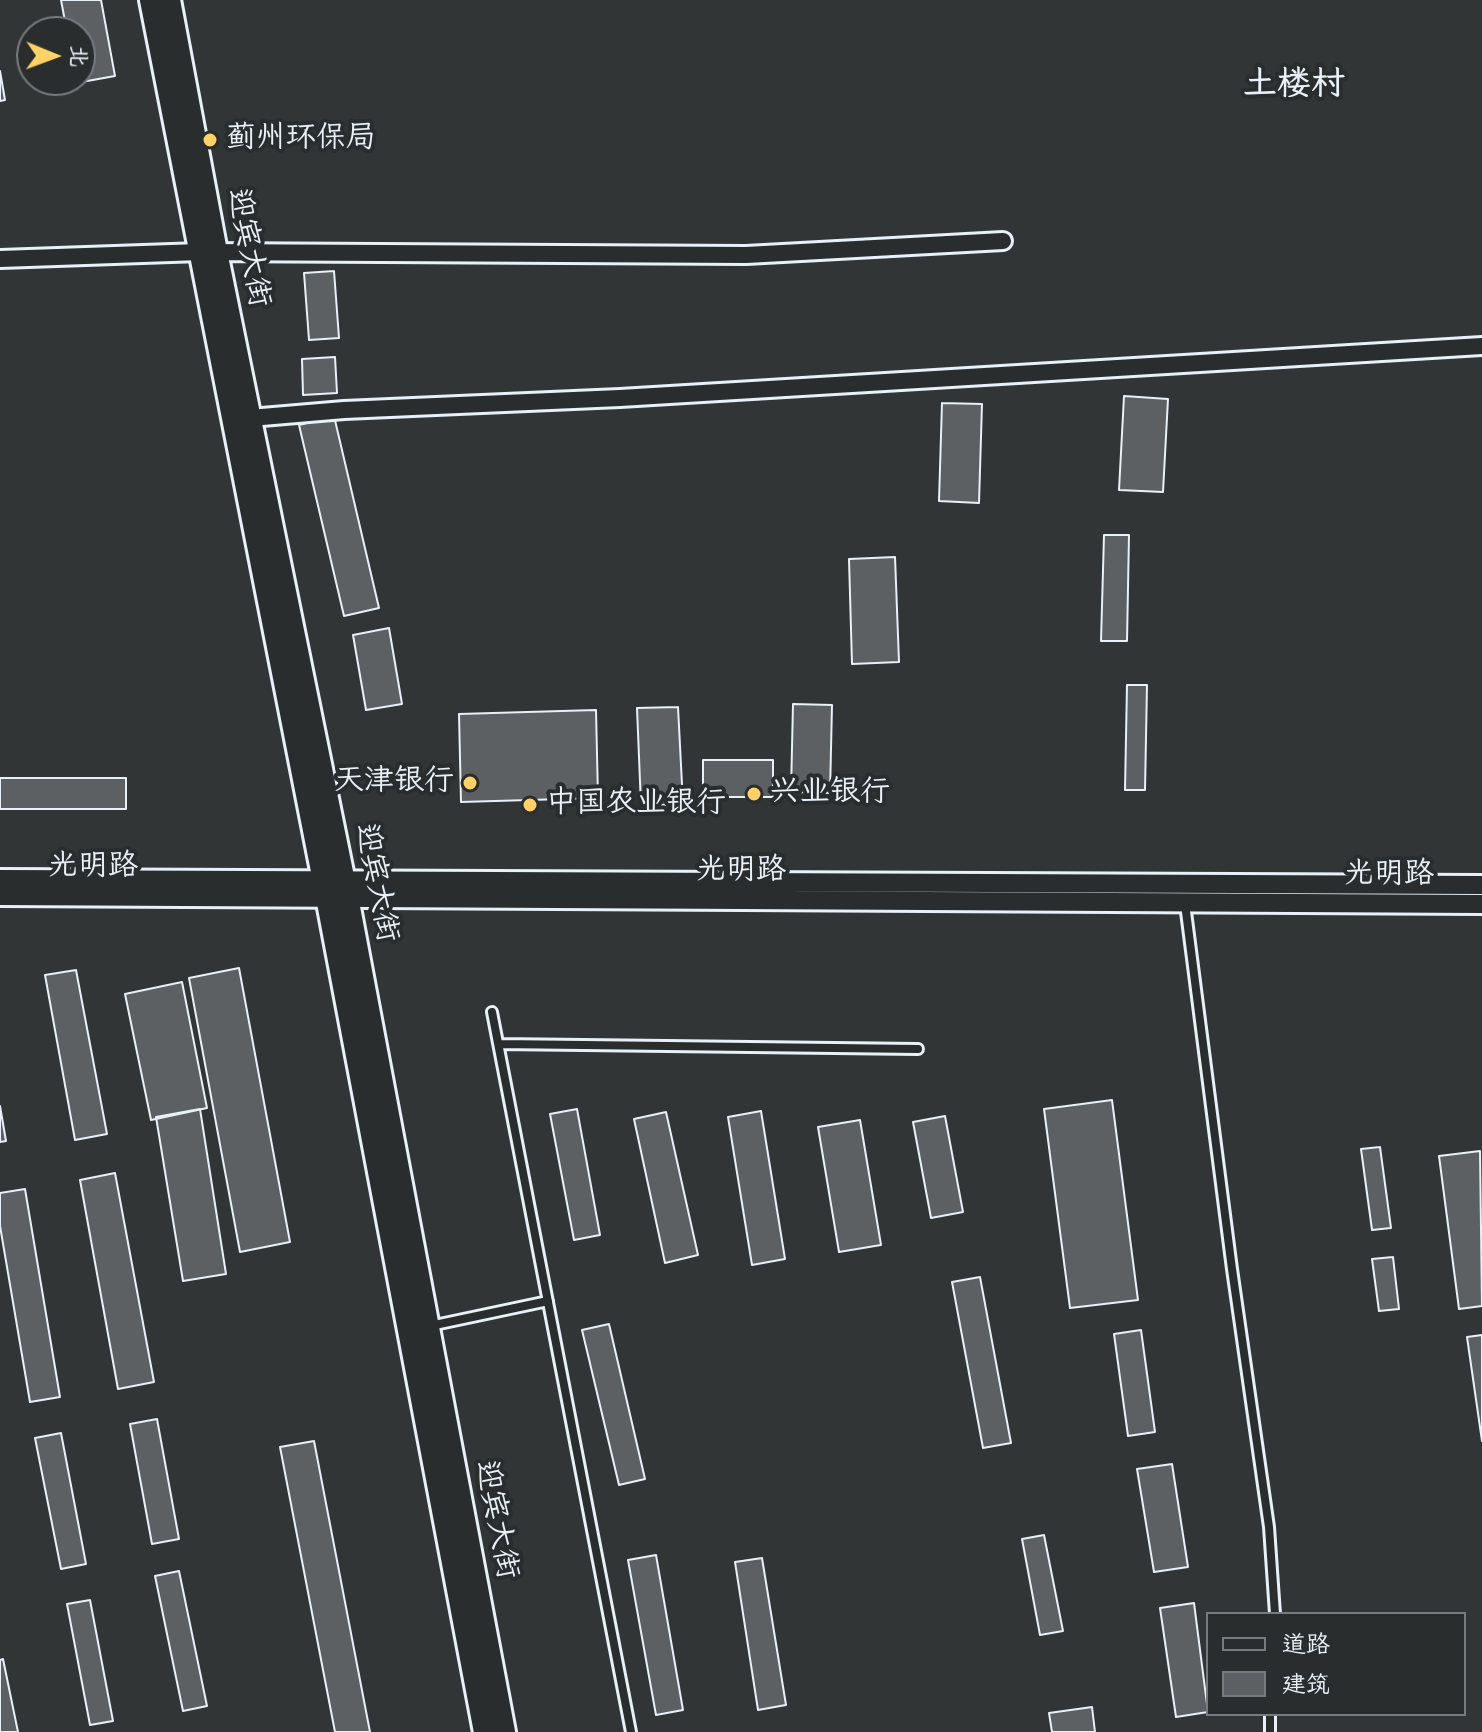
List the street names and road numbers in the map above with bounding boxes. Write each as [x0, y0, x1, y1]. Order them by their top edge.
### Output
street label: 迎宾大街 [218, 186, 276, 310]
street label: 迎宾大街 [346, 821, 404, 945]
street label: 光明路 [48, 850, 138, 886]
street label: 光明路 [696, 854, 786, 890]
street label: 光明路 [1344, 858, 1434, 894]
street label: 迎宾大街 [466, 1458, 524, 1582]

